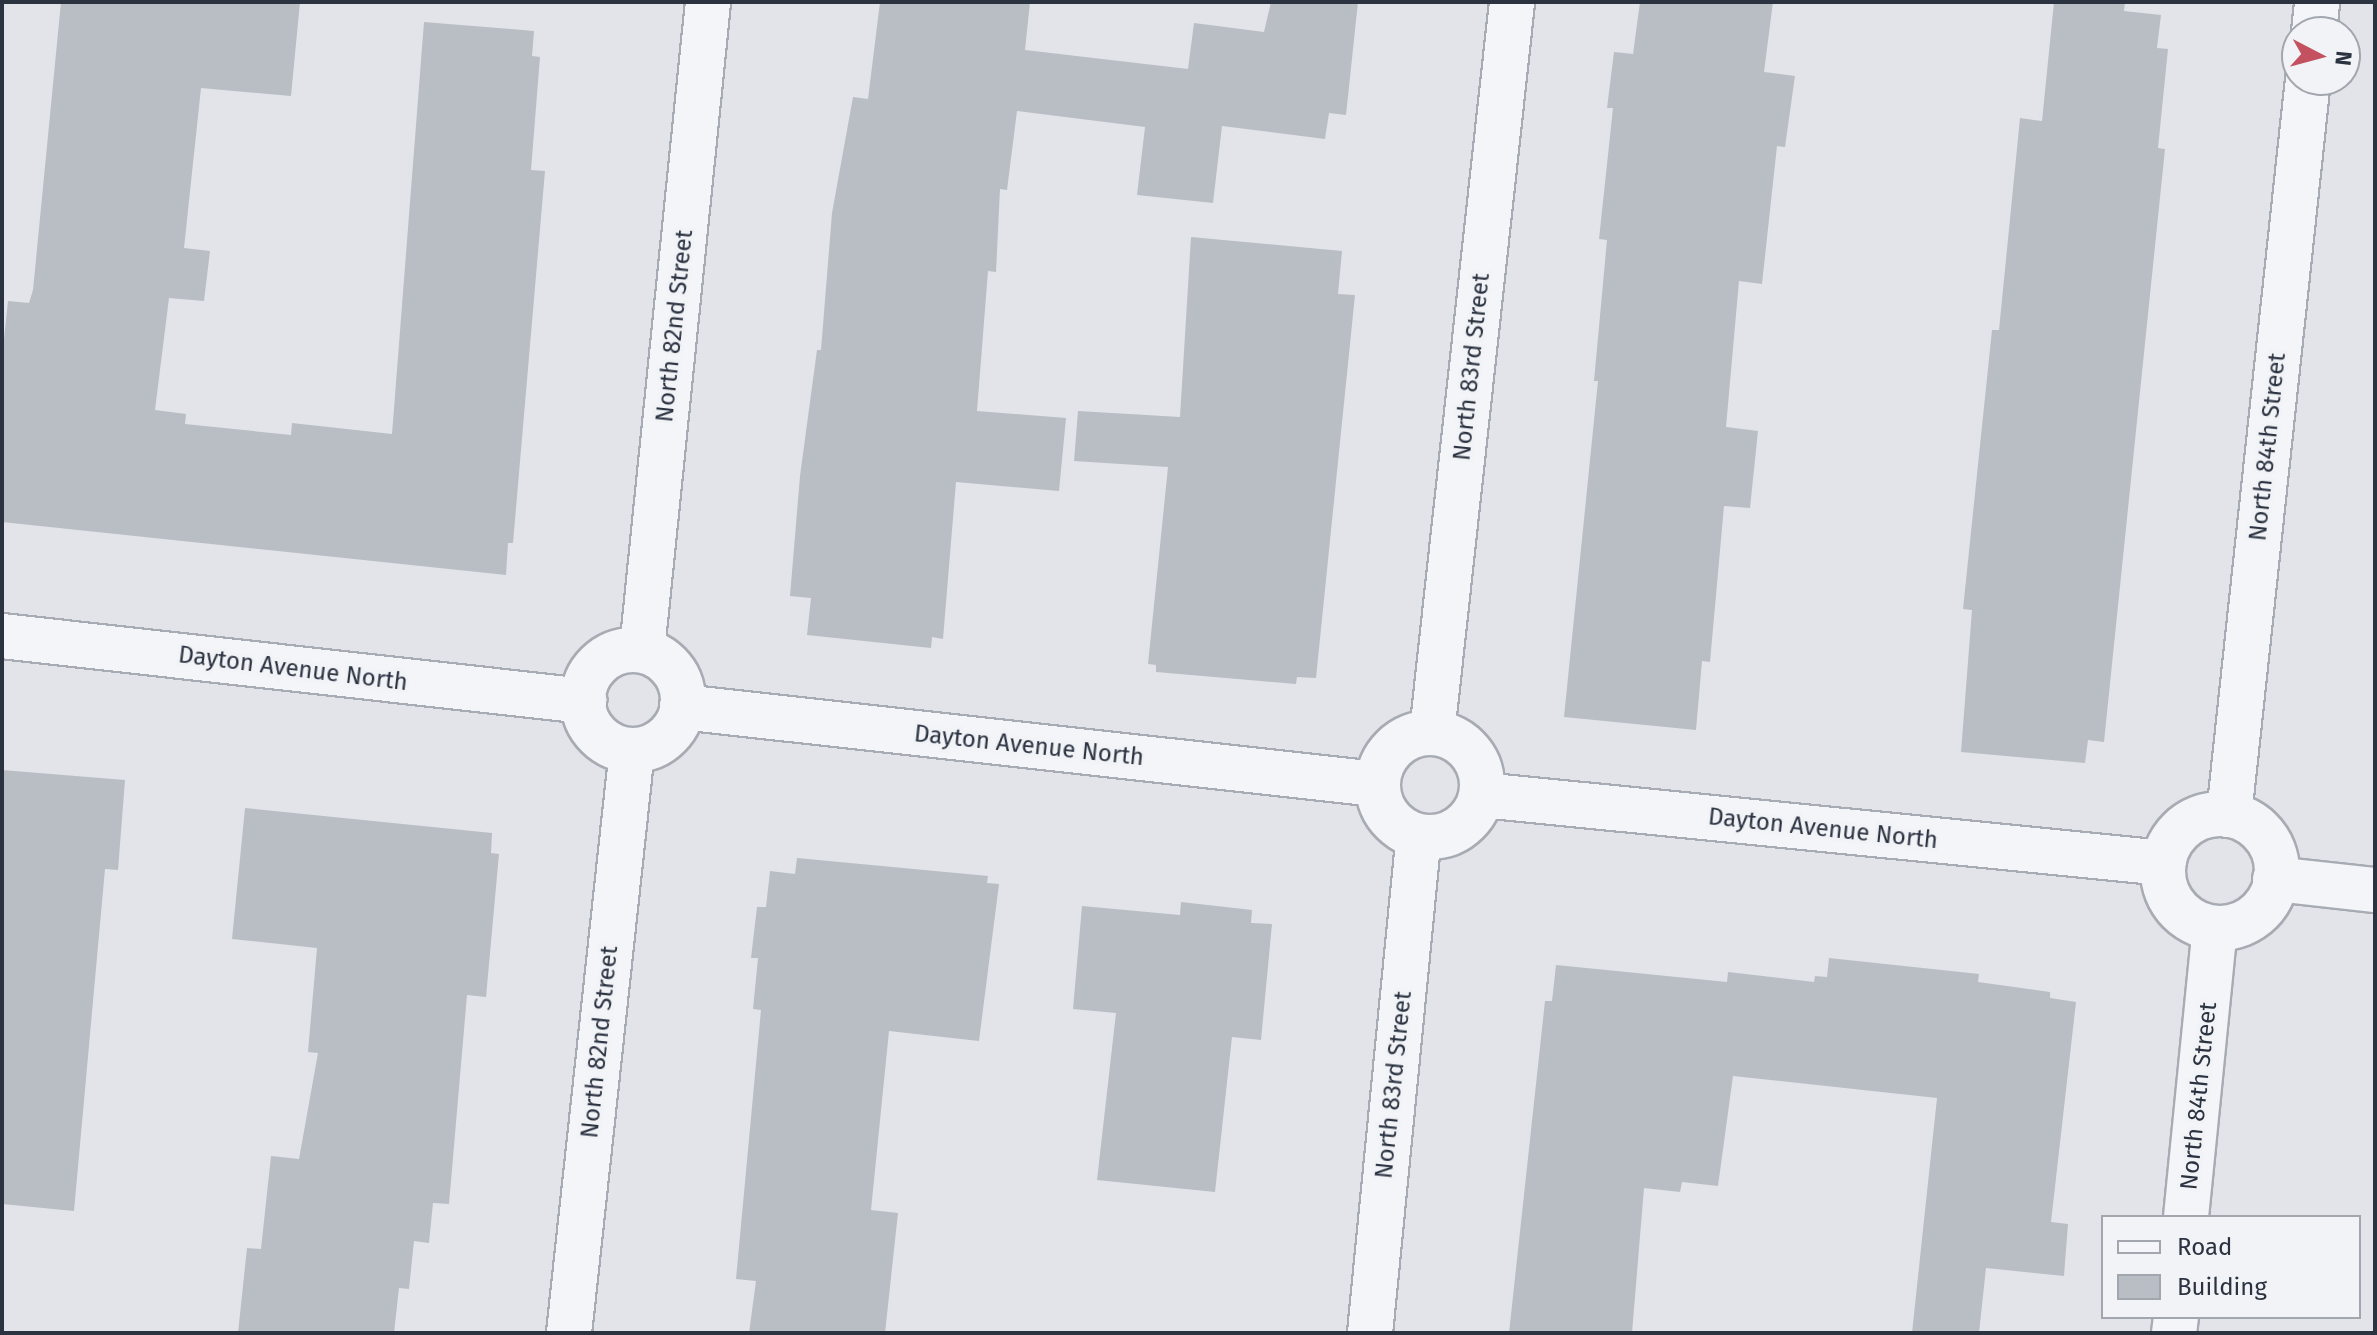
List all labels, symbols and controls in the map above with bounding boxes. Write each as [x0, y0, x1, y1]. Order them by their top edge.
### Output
north arrow [2281, 16, 2361, 96]
text: N [2329, 50, 2358, 67]
street label: North 82nd Street [651, 228, 699, 424]
street label: North 83rd Street [1448, 272, 1496, 462]
street label: North 84th Street [2244, 352, 2292, 542]
street label: Dayton Avenue North [177, 641, 409, 697]
street label: Dayton Avenue North [913, 720, 1145, 772]
street label: Dayton Avenue North [1707, 803, 1939, 855]
street label: North 82nd Street [576, 944, 624, 1140]
street label: North 83rd Street [1370, 990, 1418, 1180]
street label: North 84th Street [2175, 1001, 2223, 1191]
legend [2101, 1215, 2361, 1319]
text: Road [2177, 1233, 2232, 1261]
text: Building [2177, 1273, 2267, 1301]

